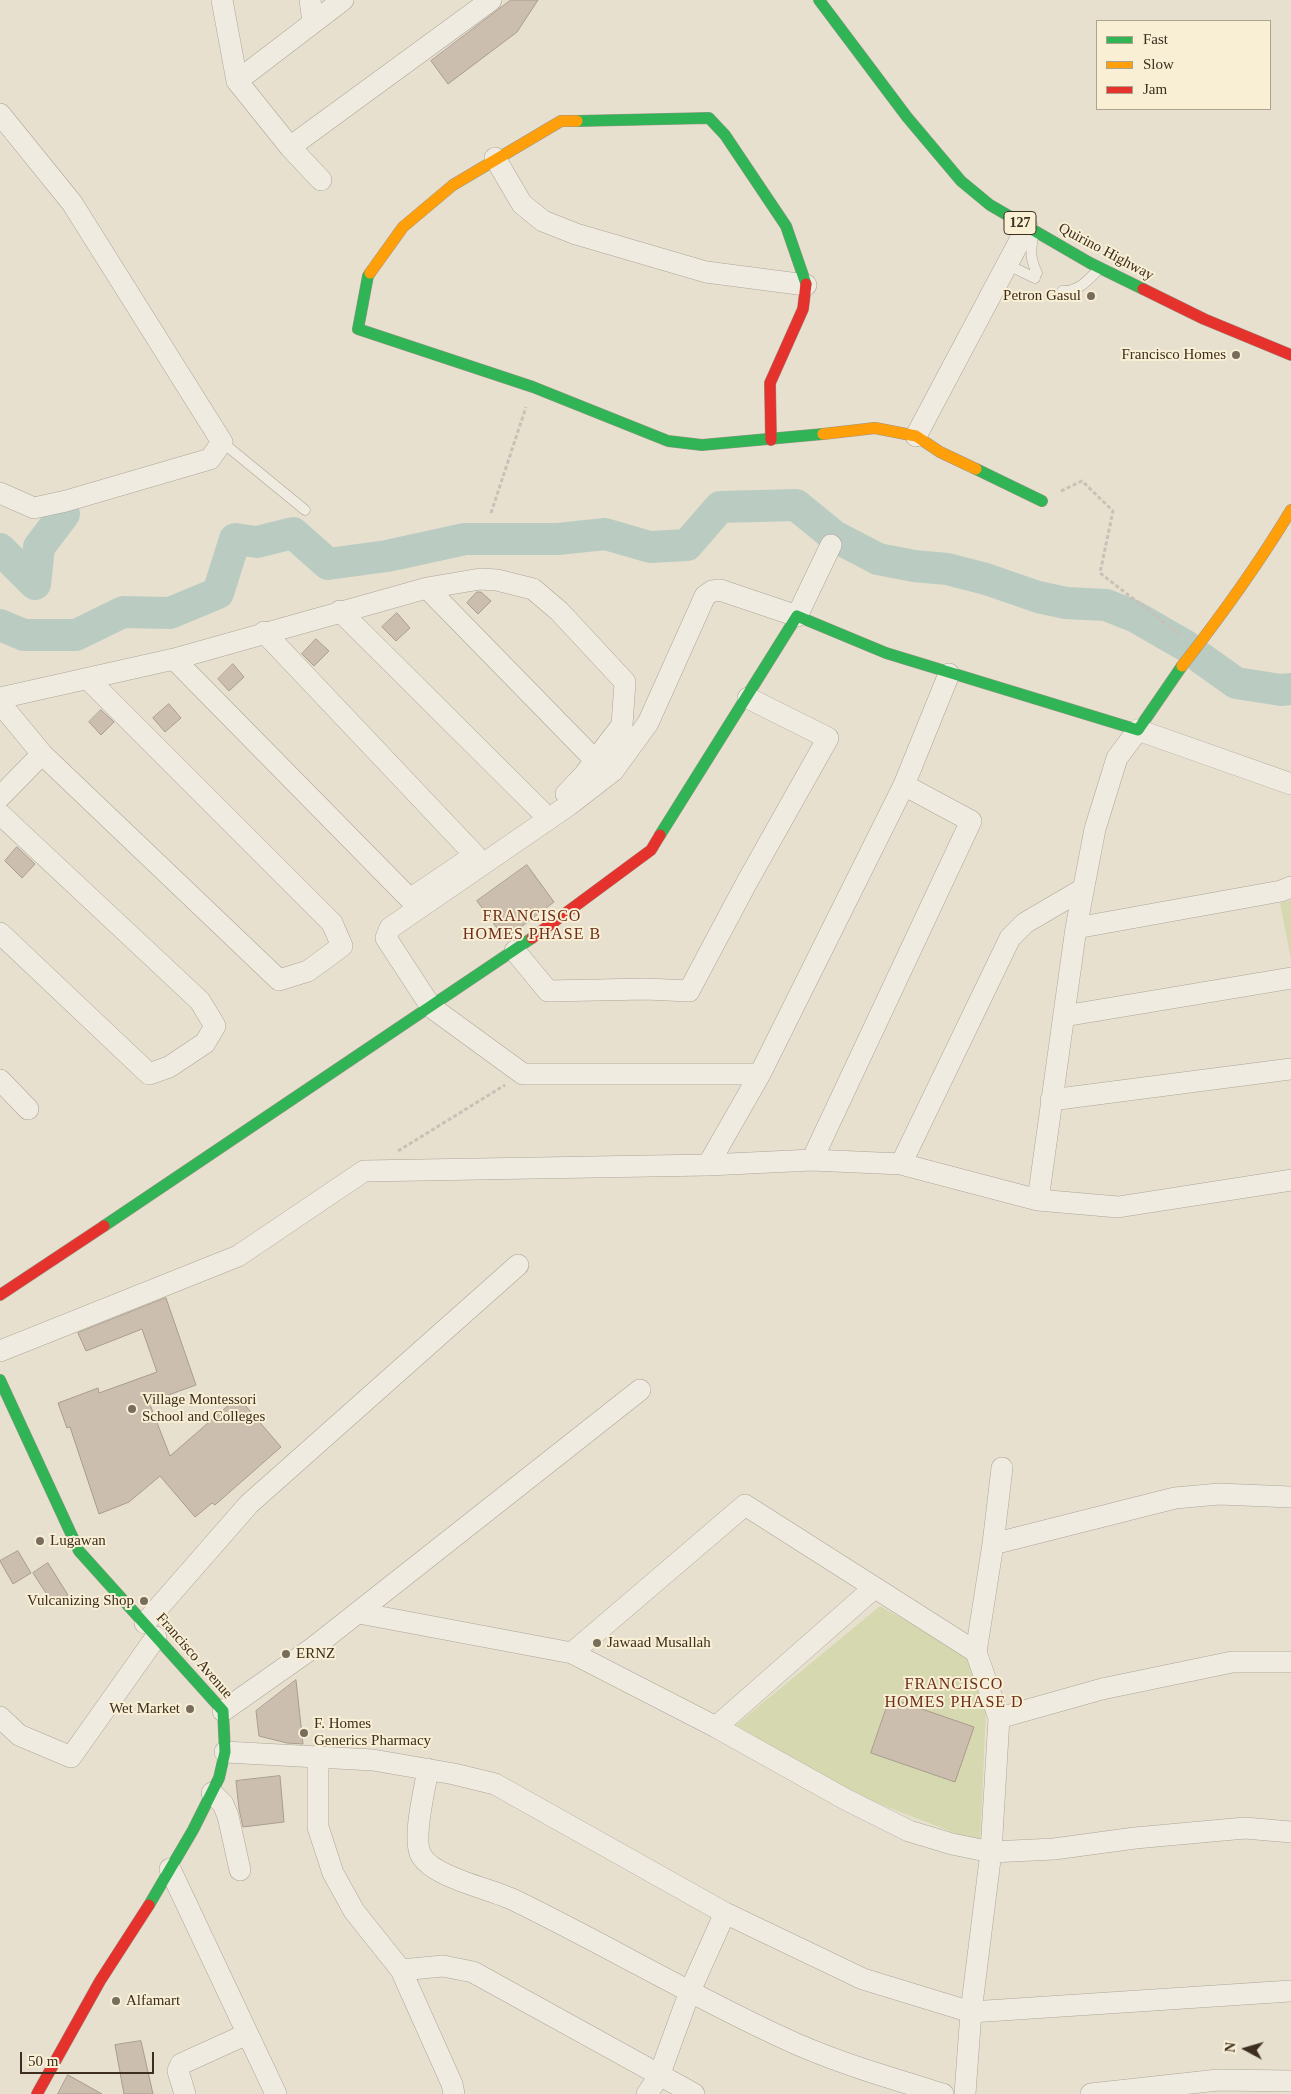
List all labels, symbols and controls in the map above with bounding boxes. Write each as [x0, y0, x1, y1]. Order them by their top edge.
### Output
legend [1096, 20, 1271, 110]
text: Fast [1143, 31, 1168, 47]
text: Slow [1143, 56, 1174, 72]
text: Jam [1143, 81, 1167, 97]
road number: 127 [1004, 212, 1036, 234]
street label: Quirino Highway [1055, 219, 1157, 285]
place label: Petron Gasul [1003, 287, 1081, 305]
marker: Petron Gasul [1085, 290, 1097, 302]
place label: Francisco Homes [1121, 346, 1226, 364]
marker: Francisco Homes [1230, 349, 1242, 361]
district label: FRANCISCO HOMES PHASE B [461, 907, 603, 945]
place label: Village Montessori School and Colleges [142, 1391, 265, 1426]
marker: Village Montessori School and Colleges [126, 1403, 138, 1415]
place label: Lugawan [50, 1532, 106, 1550]
marker: Lugawan [34, 1535, 46, 1547]
place label: Vulcanizing Shop [27, 1592, 134, 1610]
marker: Vulcanizing Shop [138, 1595, 150, 1607]
street label: Francisco Avenue [152, 1609, 236, 1703]
place label: Jawaad Musallah [607, 1634, 711, 1652]
marker: Jawaad Musallah [591, 1637, 603, 1649]
place label: ERNZ [296, 1645, 335, 1663]
marker: ERNZ [280, 1648, 292, 1660]
district label: FRANCISCO HOMES PHASE D [883, 1675, 1025, 1713]
place label: Wet Market [109, 1700, 180, 1718]
marker: Wet Market [184, 1703, 196, 1715]
place label: F. Homes Generics Pharmacy [314, 1715, 431, 1750]
marker: F. Homes Generics Pharmacy [298, 1727, 310, 1739]
place label: Alfamart [126, 1992, 180, 2010]
marker: Alfamart [110, 1995, 122, 2007]
north arrow [1221, 2024, 1271, 2074]
scale bar [22, 2042, 156, 2074]
text: N [1223, 2042, 1239, 2053]
text: 50 m [28, 2053, 58, 2069]

